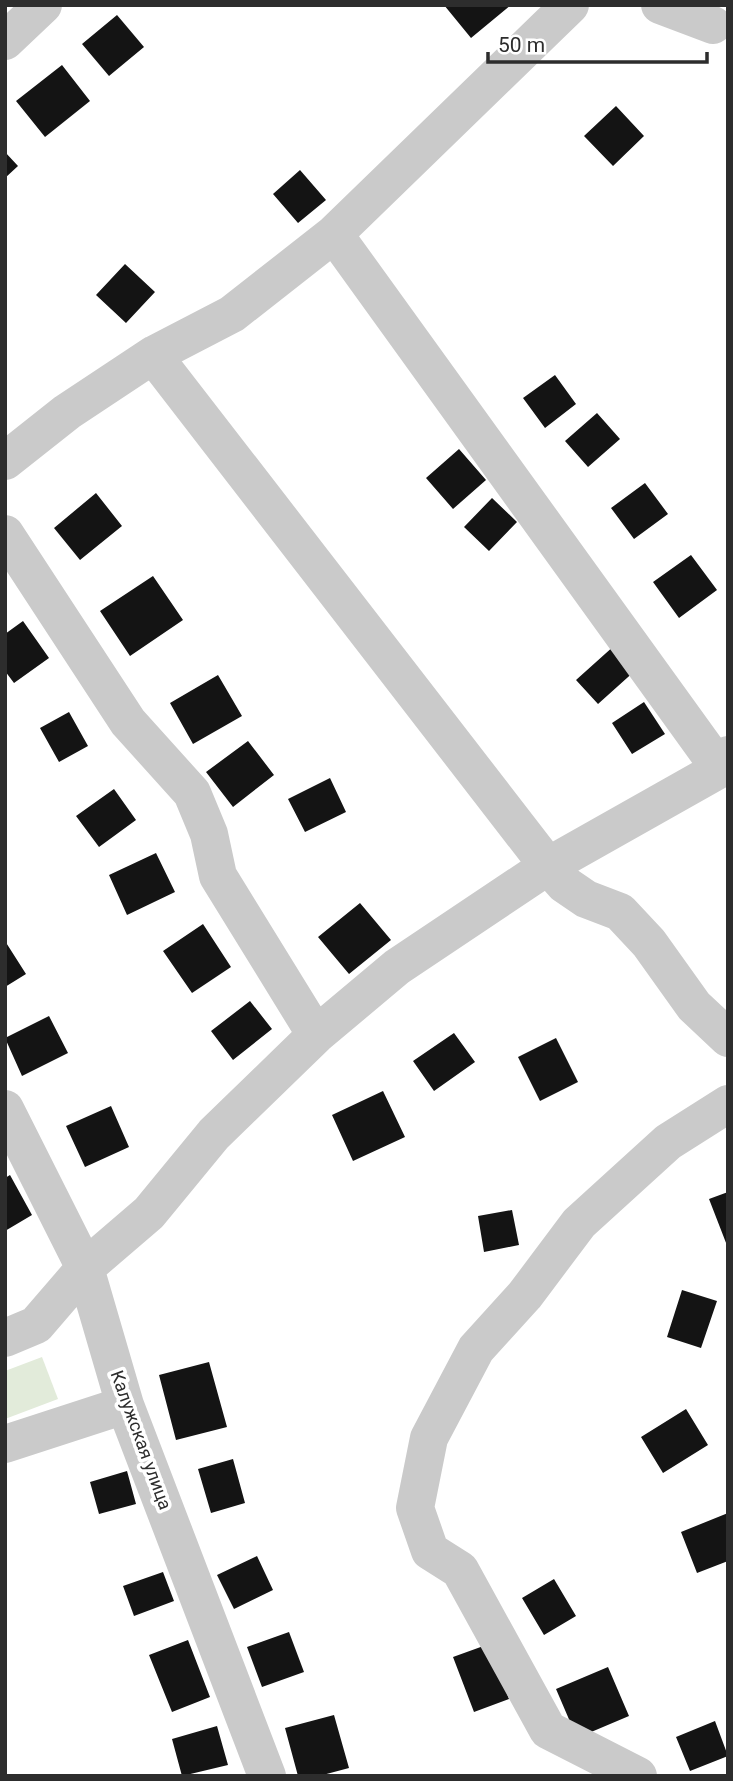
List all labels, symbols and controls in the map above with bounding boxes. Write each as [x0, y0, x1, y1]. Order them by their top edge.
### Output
scale bar [488, 21, 707, 65]
text: 50 m [498, 33, 545, 57]
street label: Калужская улица [107, 1367, 176, 1512]

